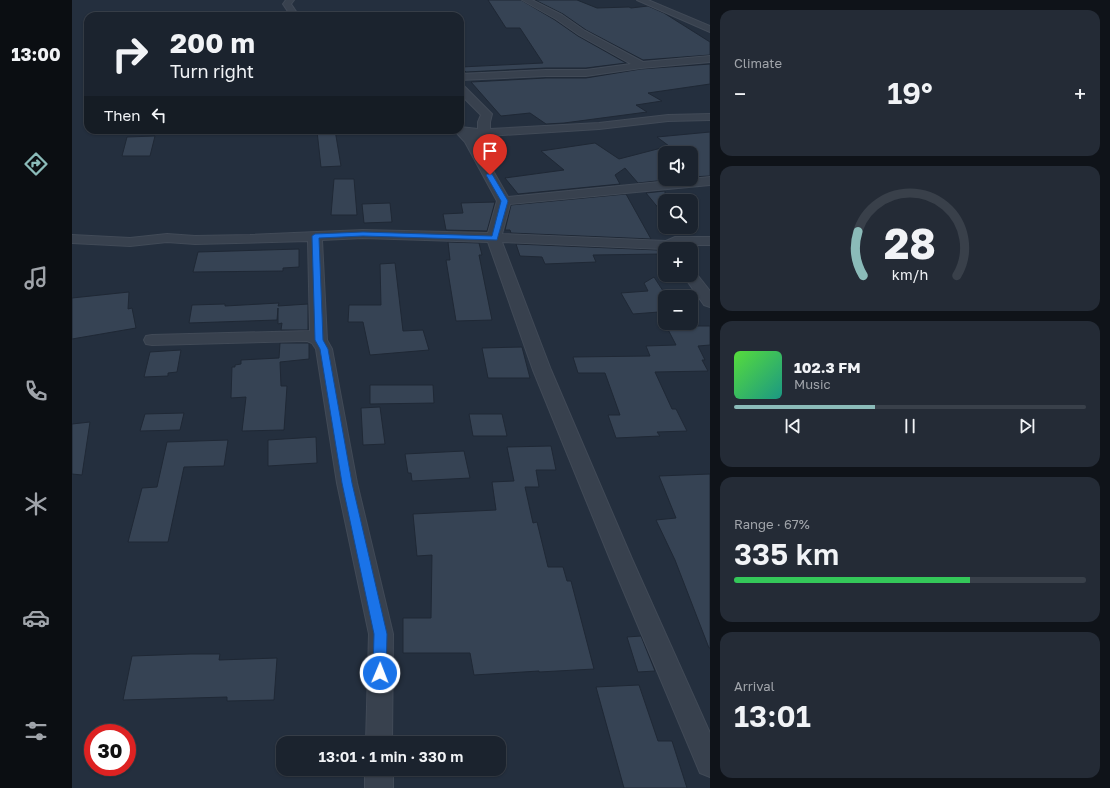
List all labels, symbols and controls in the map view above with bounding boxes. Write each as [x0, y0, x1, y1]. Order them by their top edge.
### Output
text: 200 m [170, 26, 255, 59]
icon: right [104, 28, 156, 80]
text: 13:00 [11, 43, 61, 65]
text: Climate [734, 55, 782, 71]
text: Turn right [170, 60, 254, 82]
text: 19° [887, 75, 933, 111]
text: − [734, 80, 746, 107]
text: + [1074, 80, 1086, 107]
icon: left [148, 104, 170, 126]
text: Then [104, 106, 140, 124]
pin [473, 134, 507, 175]
icon: arrive [479, 140, 501, 162]
map controls [658, 146, 698, 330]
button: sound [658, 146, 698, 186]
icon: directions [22, 150, 50, 178]
button: search [658, 194, 698, 234]
text: 28 [884, 218, 936, 268]
button: + [658, 242, 698, 282]
icon: music [22, 264, 50, 292]
text: km/h [892, 266, 928, 283]
button: − [658, 290, 698, 330]
text: 102.3 FM [794, 358, 861, 376]
text: Music [794, 376, 831, 392]
icon: phone [22, 377, 50, 405]
icon: previous [782, 415, 804, 437]
icon: pause [899, 415, 921, 437]
icon: next [1016, 415, 1038, 437]
icon: climate [22, 490, 50, 518]
text: Range · 67% [734, 516, 810, 532]
text: 335 km [734, 536, 839, 572]
icon: car [22, 604, 50, 632]
position arrow [359, 652, 401, 694]
text: Arrival [734, 678, 775, 694]
text: 13:01 [734, 698, 811, 734]
icon: filters [22, 717, 50, 745]
speed limit sign: 30 [84, 724, 136, 776]
text: 13:01 · 1 min · 330 m [319, 747, 463, 765]

